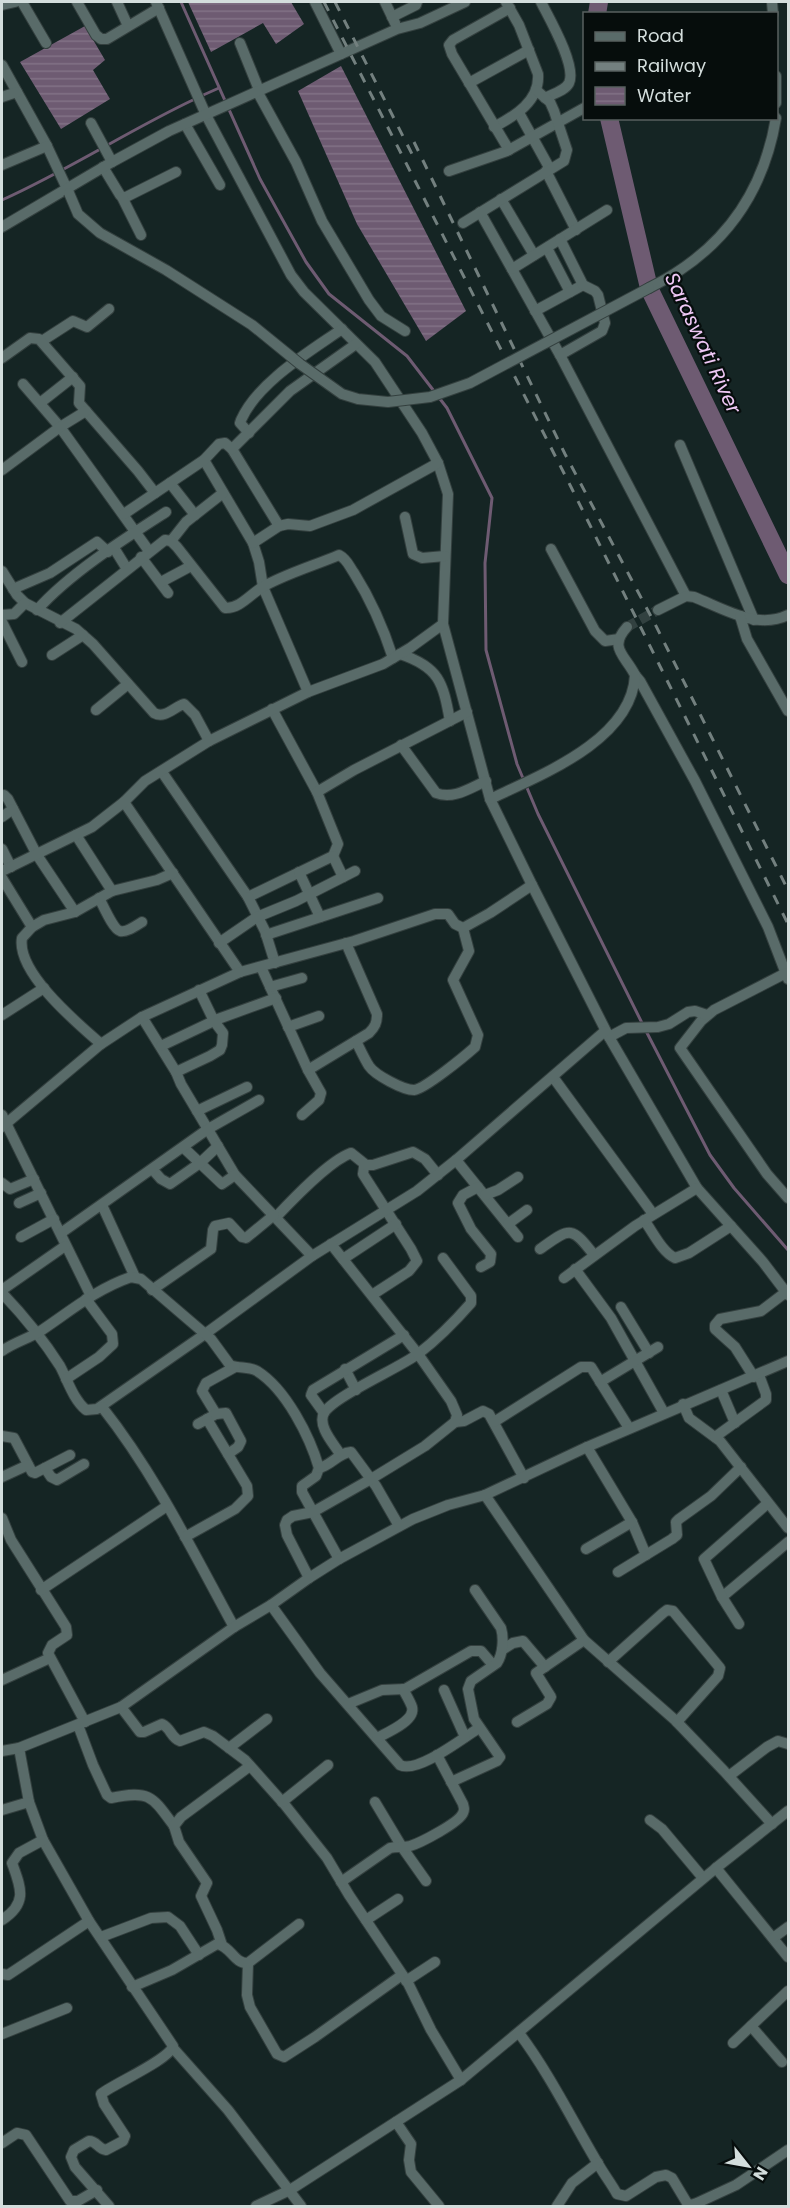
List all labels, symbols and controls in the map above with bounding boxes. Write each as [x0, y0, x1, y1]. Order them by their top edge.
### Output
legend [583, 12, 778, 120]
text: Road [637, 23, 684, 48]
text: Railway [637, 53, 706, 78]
text: Water [637, 83, 691, 108]
water label: Saraswati River [658, 268, 748, 419]
north arrow [718, 2136, 778, 2196]
text: N [747, 2162, 773, 2185]

